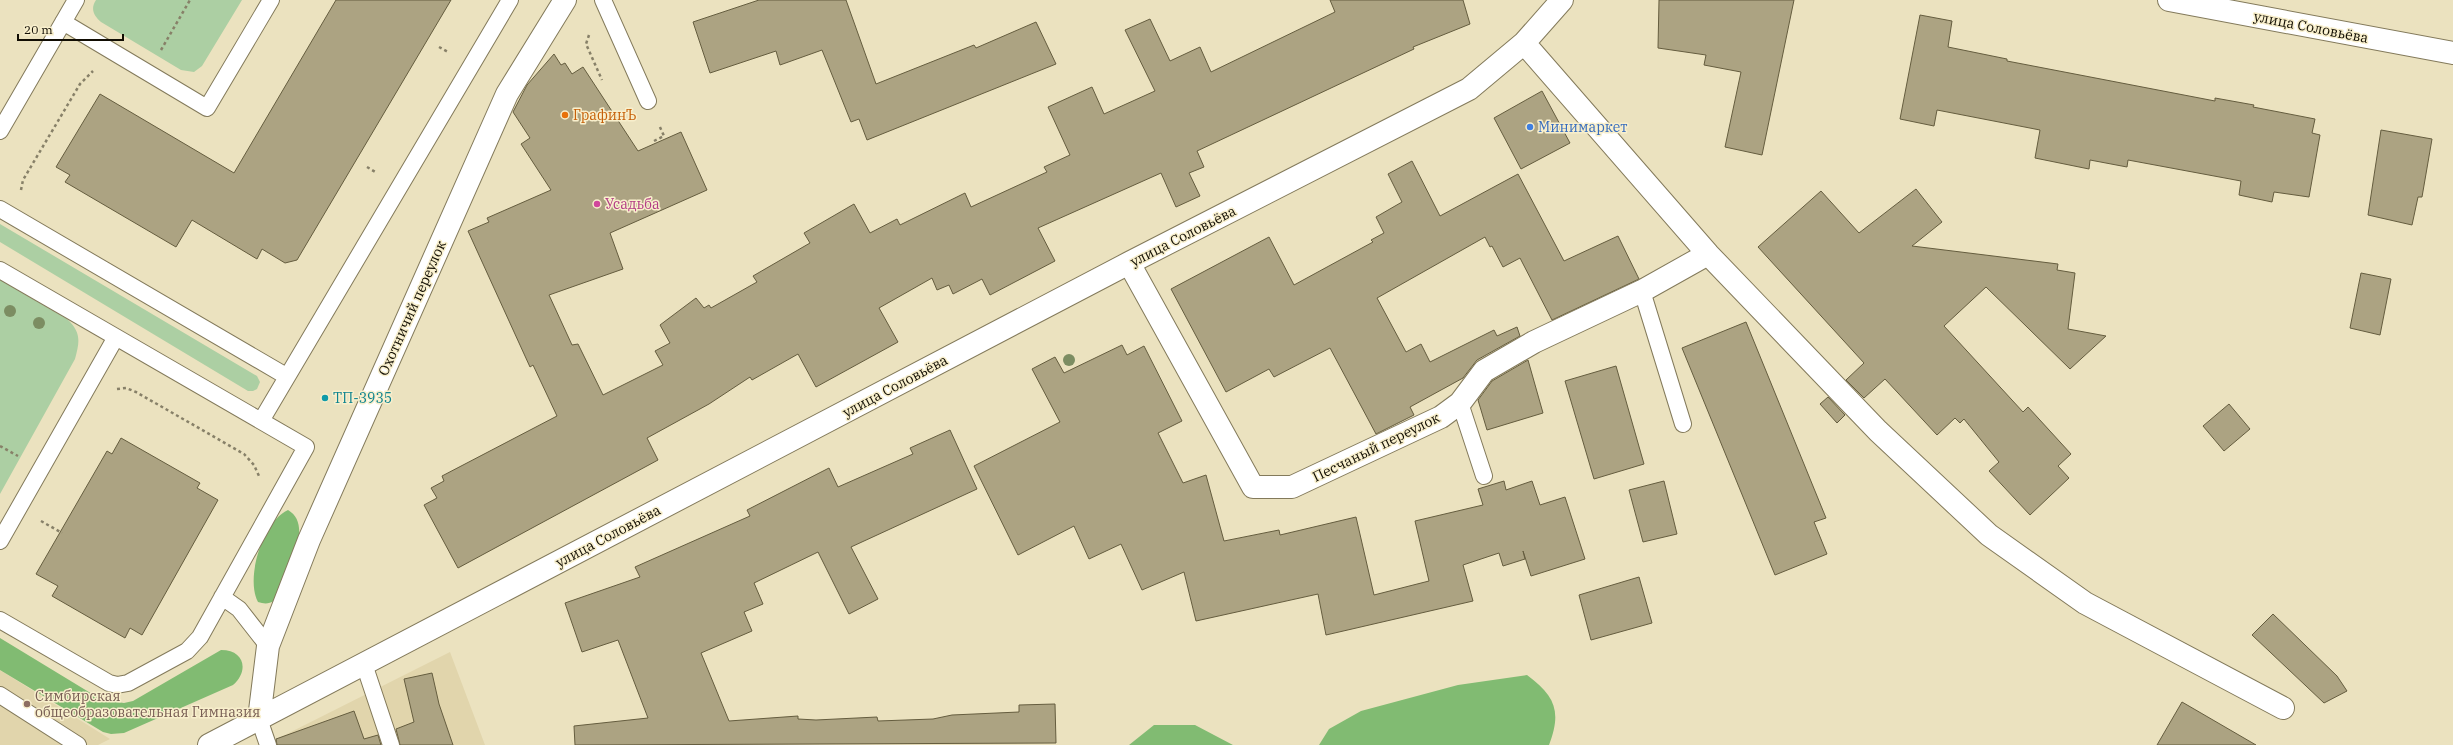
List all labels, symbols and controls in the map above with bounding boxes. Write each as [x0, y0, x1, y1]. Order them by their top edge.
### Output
street label: улица Соловьёва [2252, 7, 2370, 47]
scale bar [18, 16, 123, 42]
text: 20 m [24, 22, 53, 37]
place label: ГрафинЪ [573, 106, 637, 124]
marker: ГрафинЪ [560, 110, 570, 120]
place label: Минимаркет [1538, 118, 1628, 136]
marker: Минимаркет [1525, 122, 1535, 132]
place label: Усадьба [605, 195, 660, 213]
marker: Усадьба [592, 199, 602, 209]
street label: улица Соловьёва [1127, 201, 1239, 270]
street label: Охотничий переулок [374, 238, 450, 378]
street label: улица Соловьёва [839, 351, 951, 421]
place label: ТП-3935 [333, 389, 392, 407]
marker: ТП-3935 [320, 393, 330, 403]
street label: Песчаный переулок [1309, 408, 1443, 486]
street label: улица Соловьёва [552, 501, 664, 571]
place label: Симбирская общеобразовательная Гимназия [35, 687, 260, 721]
marker: Симбирская общеобразовательная Гимназия [22, 699, 32, 709]

